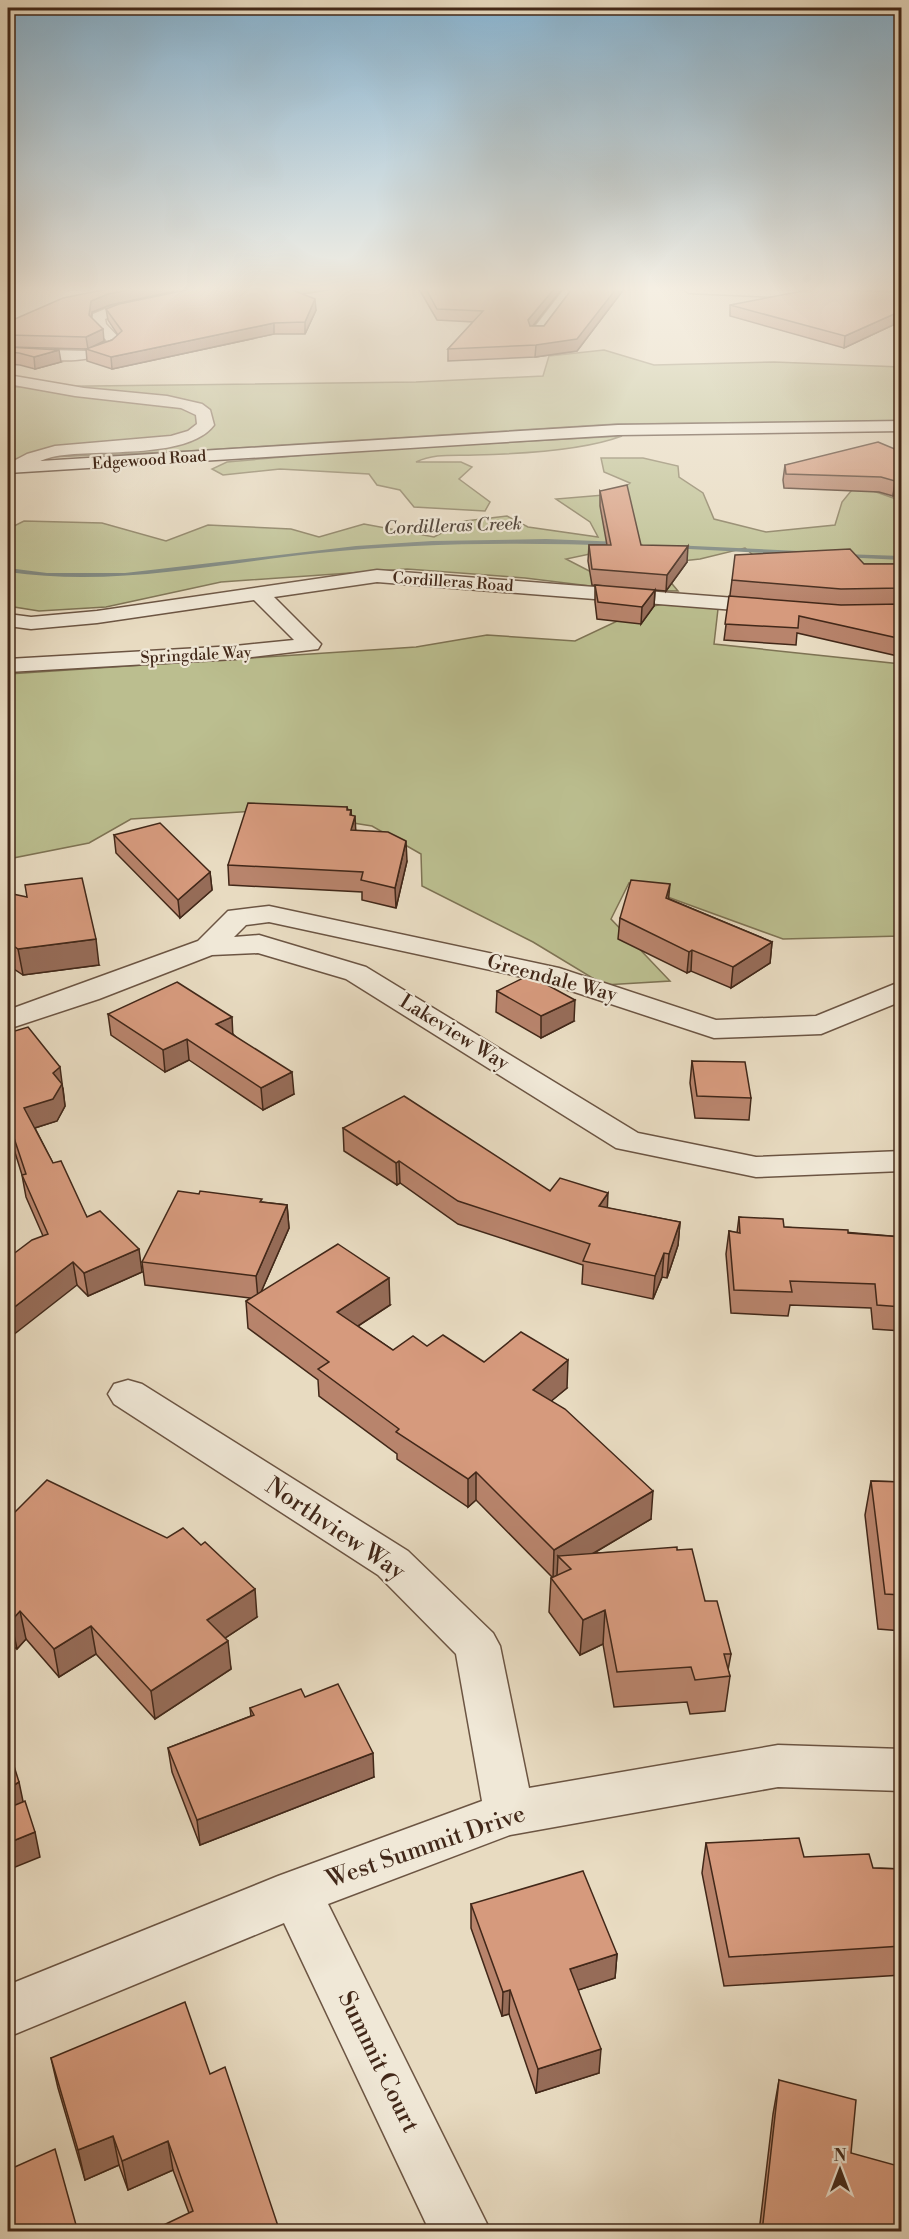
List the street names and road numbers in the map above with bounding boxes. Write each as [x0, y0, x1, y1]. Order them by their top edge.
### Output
street label: Edgewood Road [91, 446, 207, 474]
street label: Cordilleras Road [392, 568, 514, 596]
street label: Springdale Way [140, 642, 252, 668]
street label: Greendale Way [484, 950, 620, 1008]
street label: Lakeview Way [394, 989, 514, 1077]
street label: Northview Way [259, 1471, 411, 1587]
street label: West Summit Drive [322, 1799, 529, 1895]
street label: Summit Court [331, 1986, 425, 2138]

